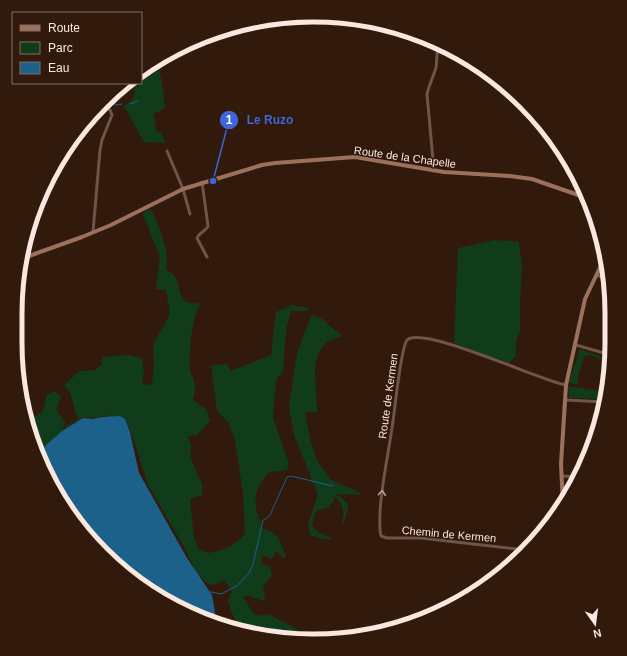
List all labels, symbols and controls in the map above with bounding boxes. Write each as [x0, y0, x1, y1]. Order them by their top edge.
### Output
legend [12, 12, 142, 84]
text: Route [48, 21, 80, 35]
text: Parc [48, 41, 73, 55]
text: Eau [48, 61, 69, 75]
callout: Le Ruzo [219, 108, 302, 132]
text: 1 [226, 113, 233, 127]
text: Le Ruzo [247, 113, 293, 127]
street label: Route de la Chapelle [353, 144, 457, 170]
street label: Route de Kermen [376, 352, 400, 440]
one-way arrow [377, 490, 386, 496]
street label: Chemin de Kermen [401, 524, 497, 544]
north arrow [575, 604, 615, 644]
text: N [592, 627, 603, 640]

